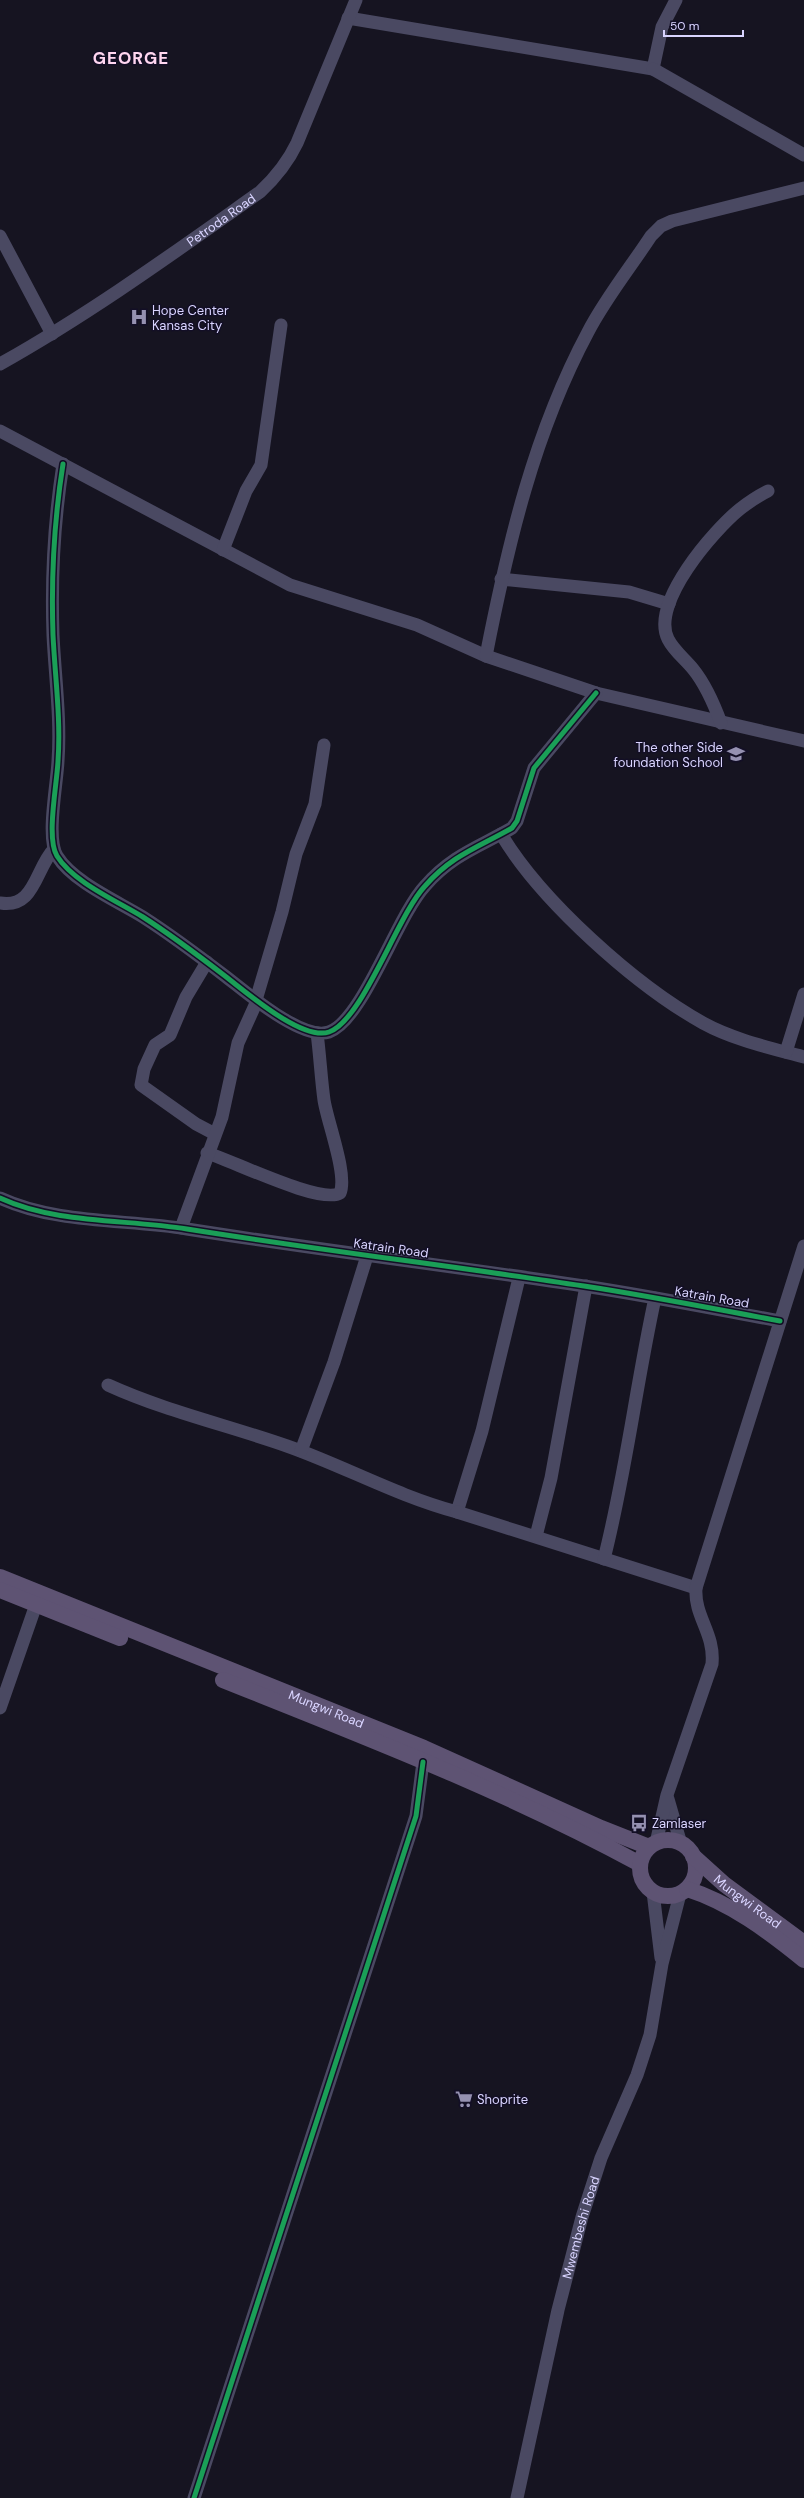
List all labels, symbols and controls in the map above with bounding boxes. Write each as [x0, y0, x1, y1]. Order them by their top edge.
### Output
scale bar [664, 12, 743, 38]
text: 50 m [670, 18, 699, 34]
district label: GEORGE [93, 47, 169, 69]
street label: Petroda Road [183, 189, 259, 250]
place label: Hope Center Kansas City [152, 302, 229, 334]
hospital icon: Hope Center Kansas City [129, 307, 149, 327]
place label: The other Side foundation School [614, 739, 723, 771]
school or university icon: The other Side foundation School [726, 744, 746, 764]
street label: Katrain Road [352, 1234, 430, 1262]
street label: Katrain Road [673, 1282, 751, 1312]
street label: Mungwi Road [286, 1686, 367, 1731]
bus stop icon: Zamlaser [629, 1813, 649, 1833]
place label: Zamlaser [652, 1815, 707, 1832]
street label: Mungwi Road [710, 1870, 785, 1932]
supermarket icon: Shoprite [454, 2089, 474, 2109]
place label: Shoprite [477, 2091, 528, 2108]
street label: Mwembeshi Road [558, 2174, 603, 2281]

